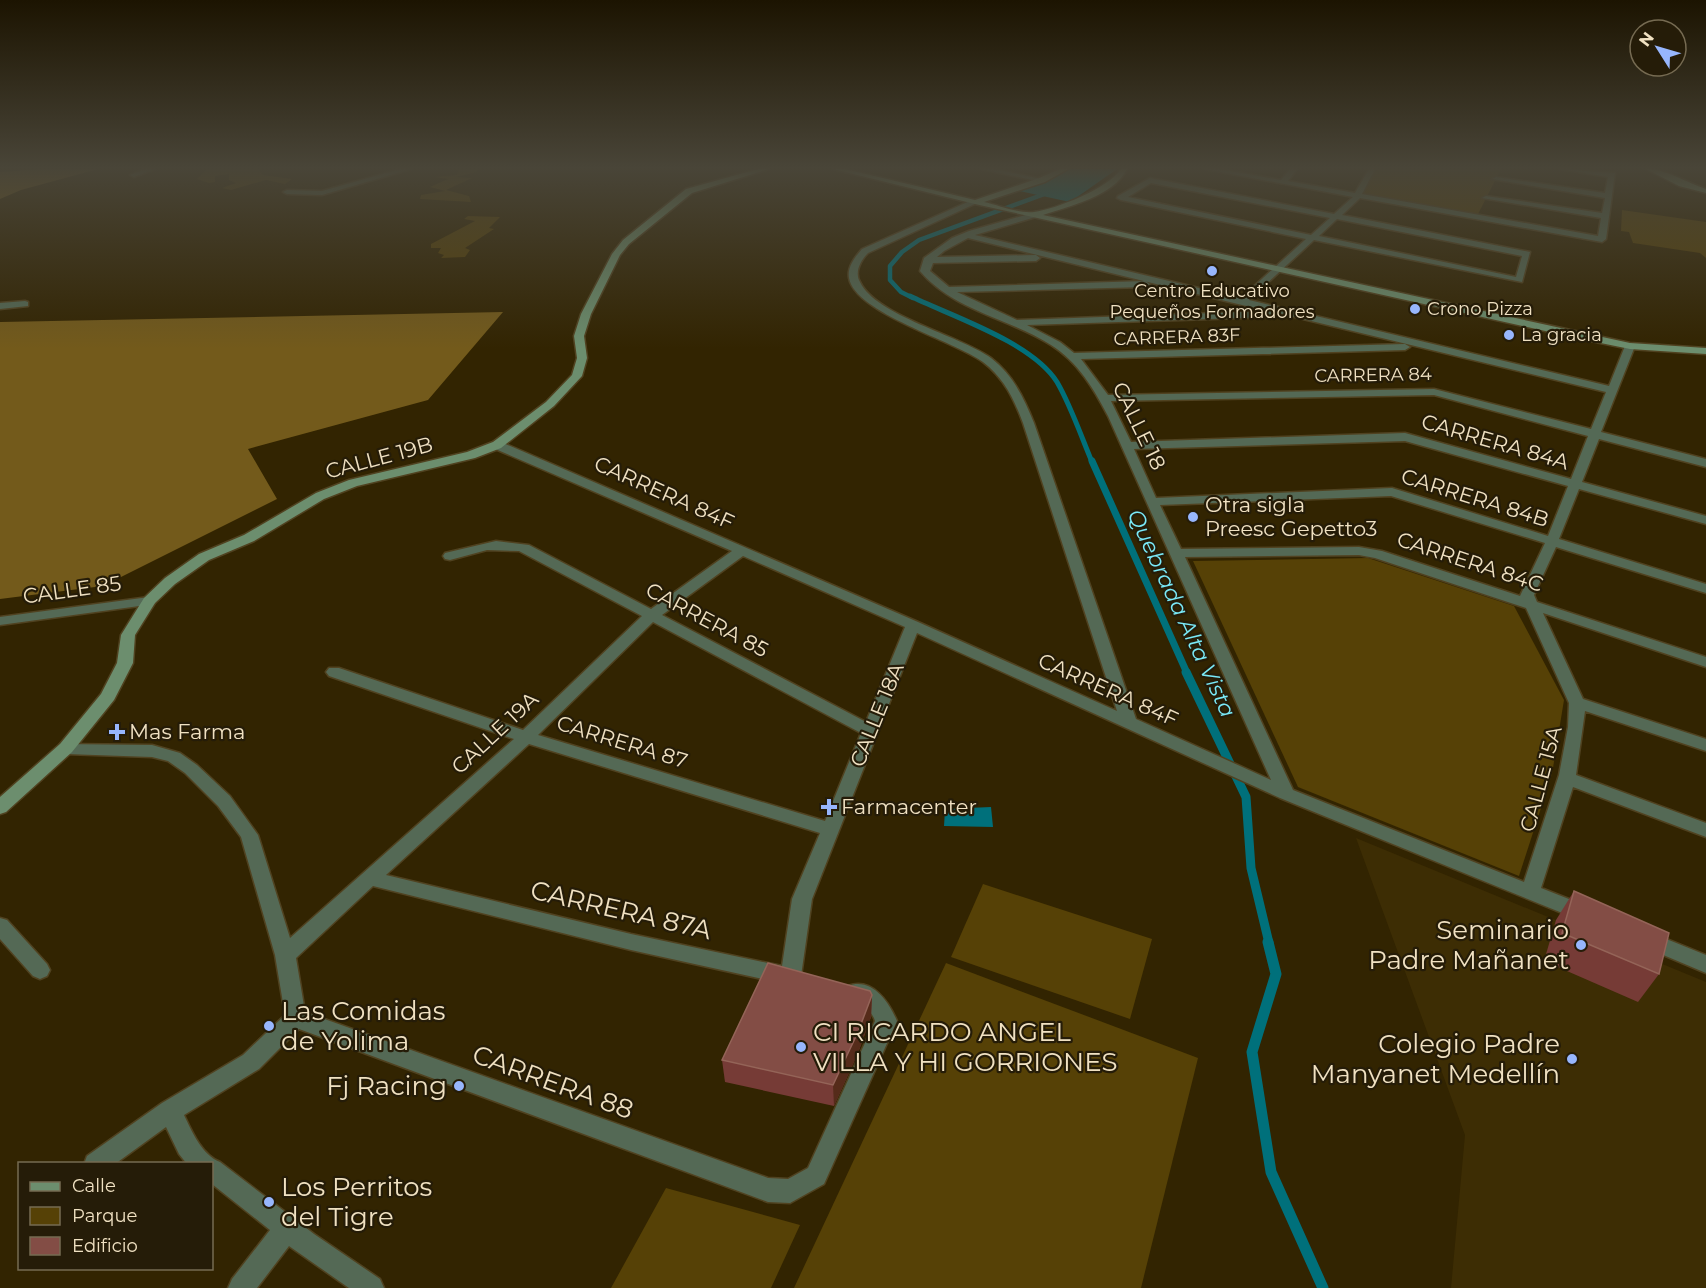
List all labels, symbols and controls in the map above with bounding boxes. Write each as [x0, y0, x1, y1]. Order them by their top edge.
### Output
north arrow [1628, 18, 1688, 78]
text: N [1635, 28, 1658, 50]
marker: Centro Educativo Pequeños Formadores [1205, 264, 1219, 278]
place label: Centro Educativo Pequeños Formadores [1110, 280, 1315, 323]
place label: Crono Pizza [1427, 298, 1533, 320]
marker: Crono Pizza [1408, 302, 1422, 316]
street label: CARRERA 83F [1113, 324, 1241, 350]
place label: La gracia [1521, 324, 1602, 346]
marker: La gracia [1502, 328, 1516, 342]
street label: CARRERA 84 [1314, 363, 1432, 387]
street label: CALLE 18 [1107, 378, 1171, 474]
street label: CARRERA 84A [1419, 409, 1573, 475]
street label: CALLE 19B [322, 431, 435, 484]
street label: CARRERA 84F [590, 451, 738, 535]
street label: CARRERA 84B [1398, 463, 1552, 532]
place label: Otra sigla Preesc Gepetto3 [1205, 492, 1377, 541]
water label: Quebrada Alta Vista [1121, 505, 1242, 722]
marker: Otra sigla Preesc Gepetto3 [1186, 510, 1200, 524]
street label: CARRERA 84C [1394, 526, 1546, 597]
street label: CALLE 85 [21, 570, 123, 609]
street label: CARRERA 85 [642, 577, 773, 662]
street label: CARRERA 84F [1034, 648, 1182, 732]
street label: CALLE 18A [844, 658, 909, 770]
street label: CALLE 19A [446, 686, 544, 779]
street label: CARRERA 87 [554, 710, 691, 773]
place label: Mas Farma [129, 719, 245, 744]
street label: CALLE 15A [1514, 722, 1567, 834]
marker: Mas Farma [110, 725, 124, 739]
place label: Farmacenter [841, 794, 977, 819]
marker: Farmacenter [822, 800, 836, 814]
street label: CARRERA 87A [527, 874, 715, 946]
place label: Seminario Padre Mañanet [1368, 914, 1569, 976]
marker: Seminario Padre Mañanet [1574, 938, 1588, 952]
place label: Las Comidas de Yolima [281, 995, 446, 1057]
place label: CI RICARDO ANGEL VILLA Y HI GORRIONES [813, 1016, 1118, 1078]
marker: Las Comidas de Yolima [262, 1019, 276, 1033]
place label: Colegio Padre Manyanet Medellín [1311, 1028, 1560, 1090]
street label: CARRERA 88 [468, 1038, 638, 1126]
marker: CI RICARDO ANGEL VILLA Y HI GORRIONES [794, 1040, 808, 1054]
marker: Colegio Padre Manyanet Medellín [1565, 1052, 1579, 1066]
place label: Fj Racing [326, 1070, 447, 1102]
marker: Fj Racing [452, 1079, 466, 1093]
legend [18, 1162, 213, 1270]
place label: Los Perritos del Tigre [281, 1171, 432, 1233]
text: Calle [72, 1175, 116, 1197]
marker: Los Perritos del Tigre [262, 1195, 276, 1209]
text: Parque [72, 1205, 138, 1227]
text: Edificio [72, 1235, 138, 1257]

